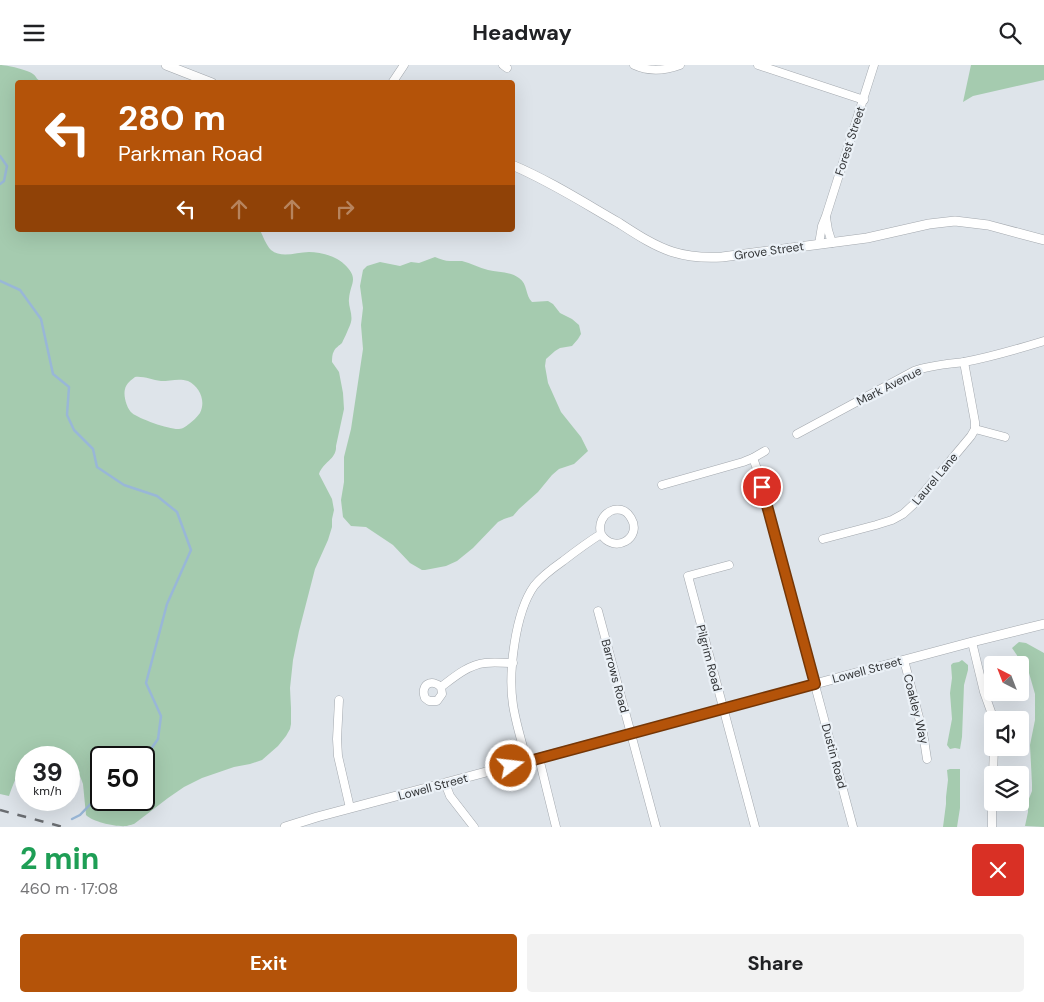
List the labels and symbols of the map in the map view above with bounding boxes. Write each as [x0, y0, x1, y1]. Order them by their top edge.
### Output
street label: Forest Street [831, 104, 869, 178]
street label: Grove Street [733, 238, 805, 264]
street label: Mark Avenue [854, 363, 924, 409]
street label: Laurel Lane [909, 450, 962, 508]
pin [741, 466, 783, 508]
street label: Pilgrim Road [692, 623, 726, 693]
street label: Barrows Road [597, 637, 633, 715]
street label: Lowell Street [831, 653, 904, 687]
north arrow [984, 656, 1029, 701]
street label: Coakley Way [900, 672, 932, 746]
street label: Dustin Road [818, 722, 850, 790]
position arrow [484, 739, 536, 791]
speed limit sign: 50 [90, 746, 155, 811]
street label: Lowell Street [397, 770, 470, 804]

